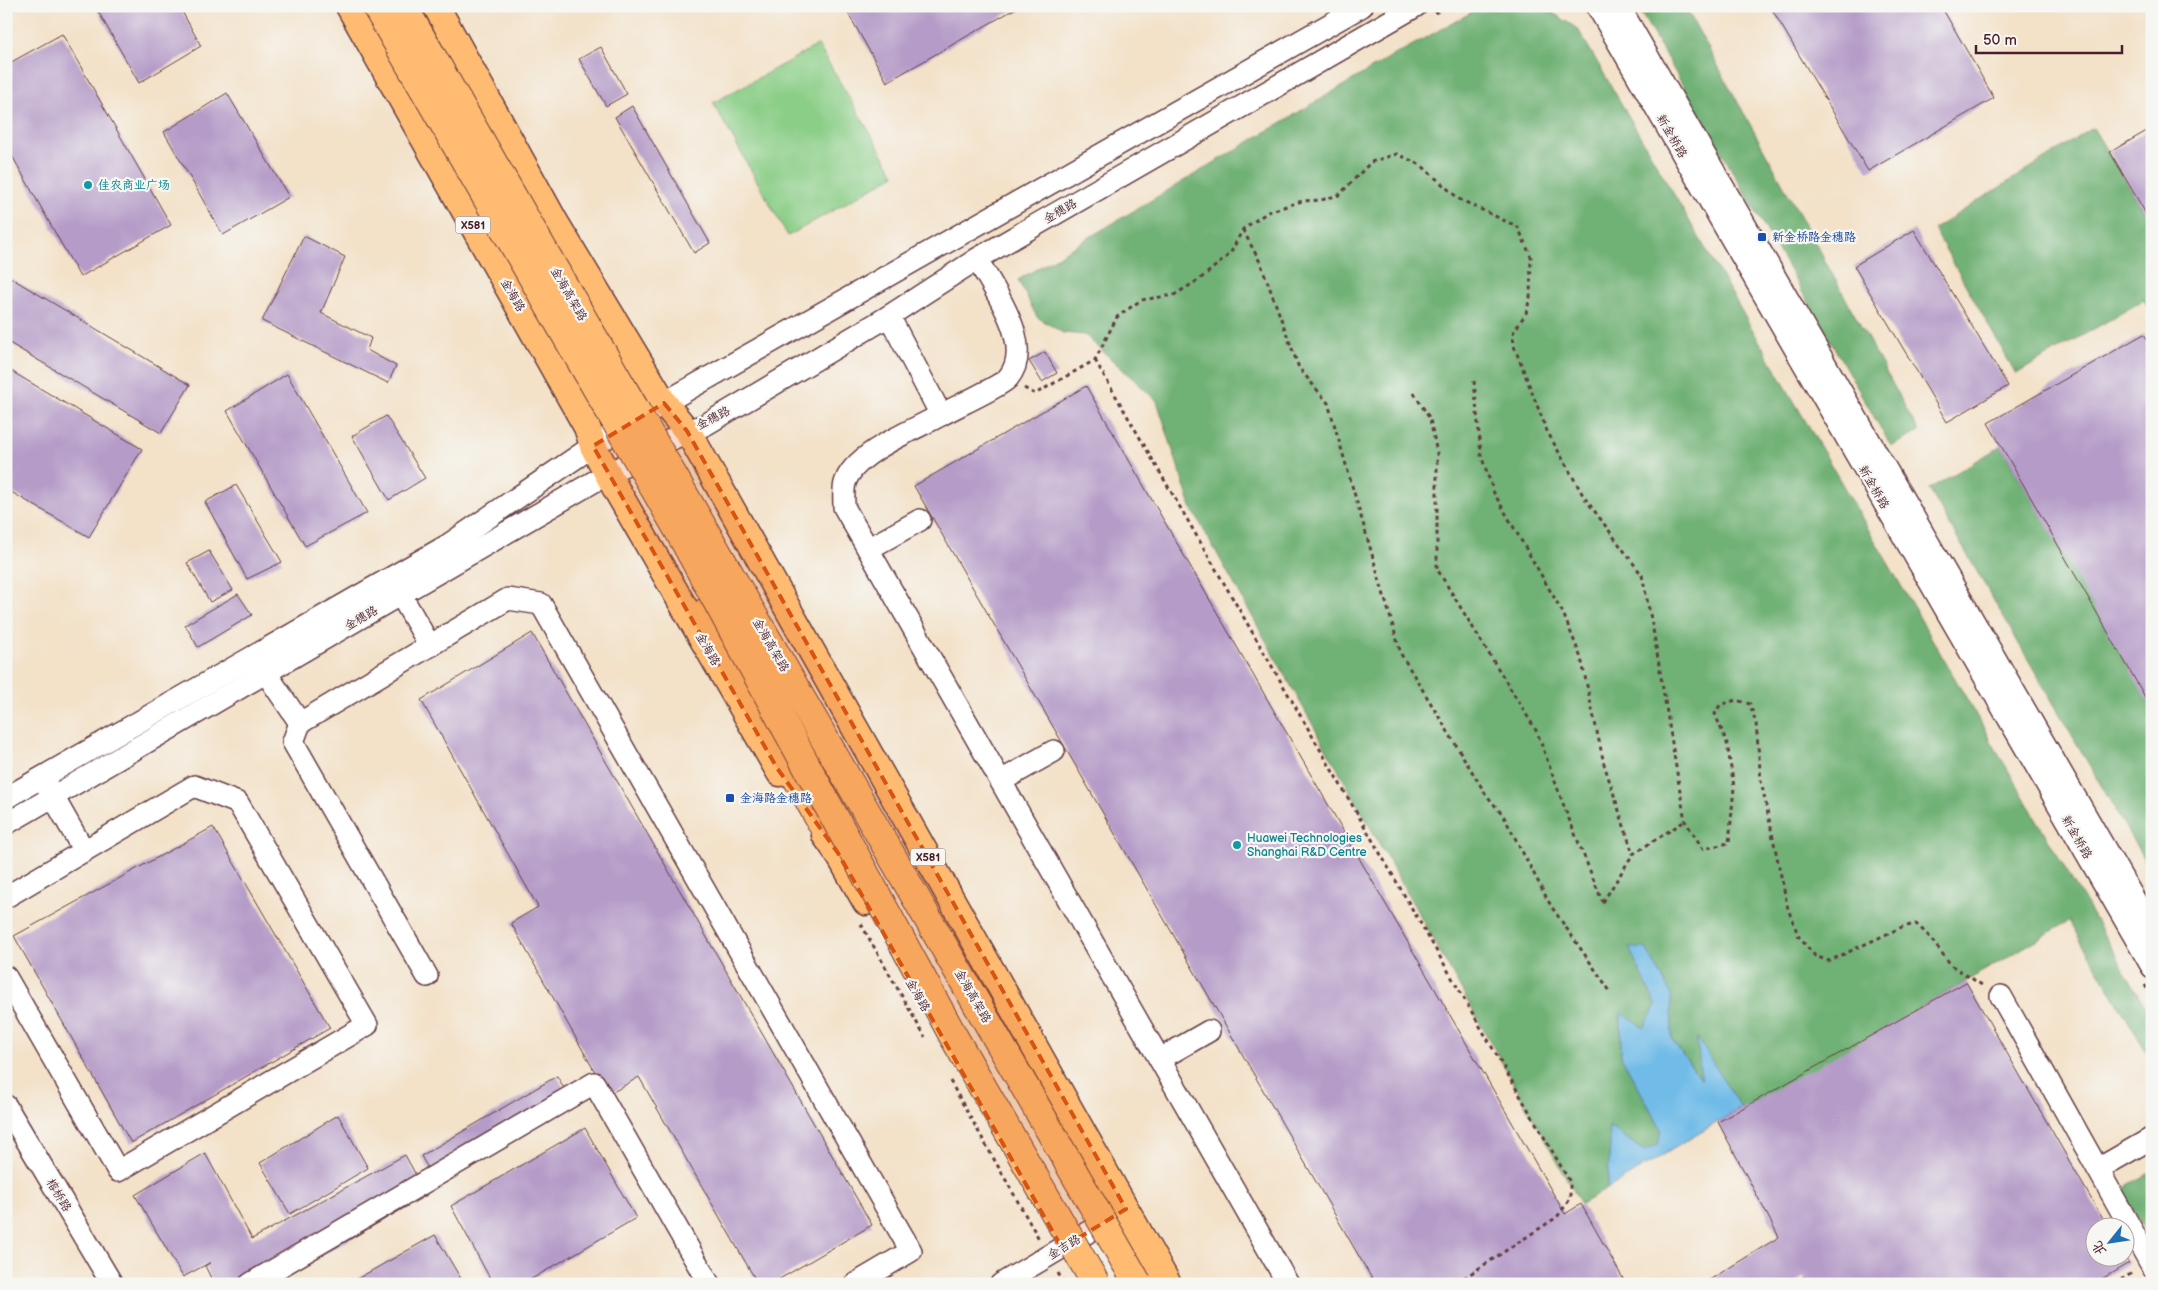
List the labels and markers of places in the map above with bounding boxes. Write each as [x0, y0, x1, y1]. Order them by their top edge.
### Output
place label: 佳农商业广场 [98, 178, 170, 193]
marker: 佳农商业广场 [82, 179, 94, 191]
place label: 新金桥路金穗路 [1772, 230, 1856, 245]
marker: 新金桥路金穗路 [1756, 231, 1768, 243]
place label: 金海路金穗路 [740, 791, 812, 806]
marker: 金海路金穗路 [724, 792, 736, 804]
place label: Huawei Technologies Shanghai R&D Centre [1247, 831, 1367, 860]
marker: Huawei Technologies Shanghai R&D Centre [1231, 839, 1243, 851]

